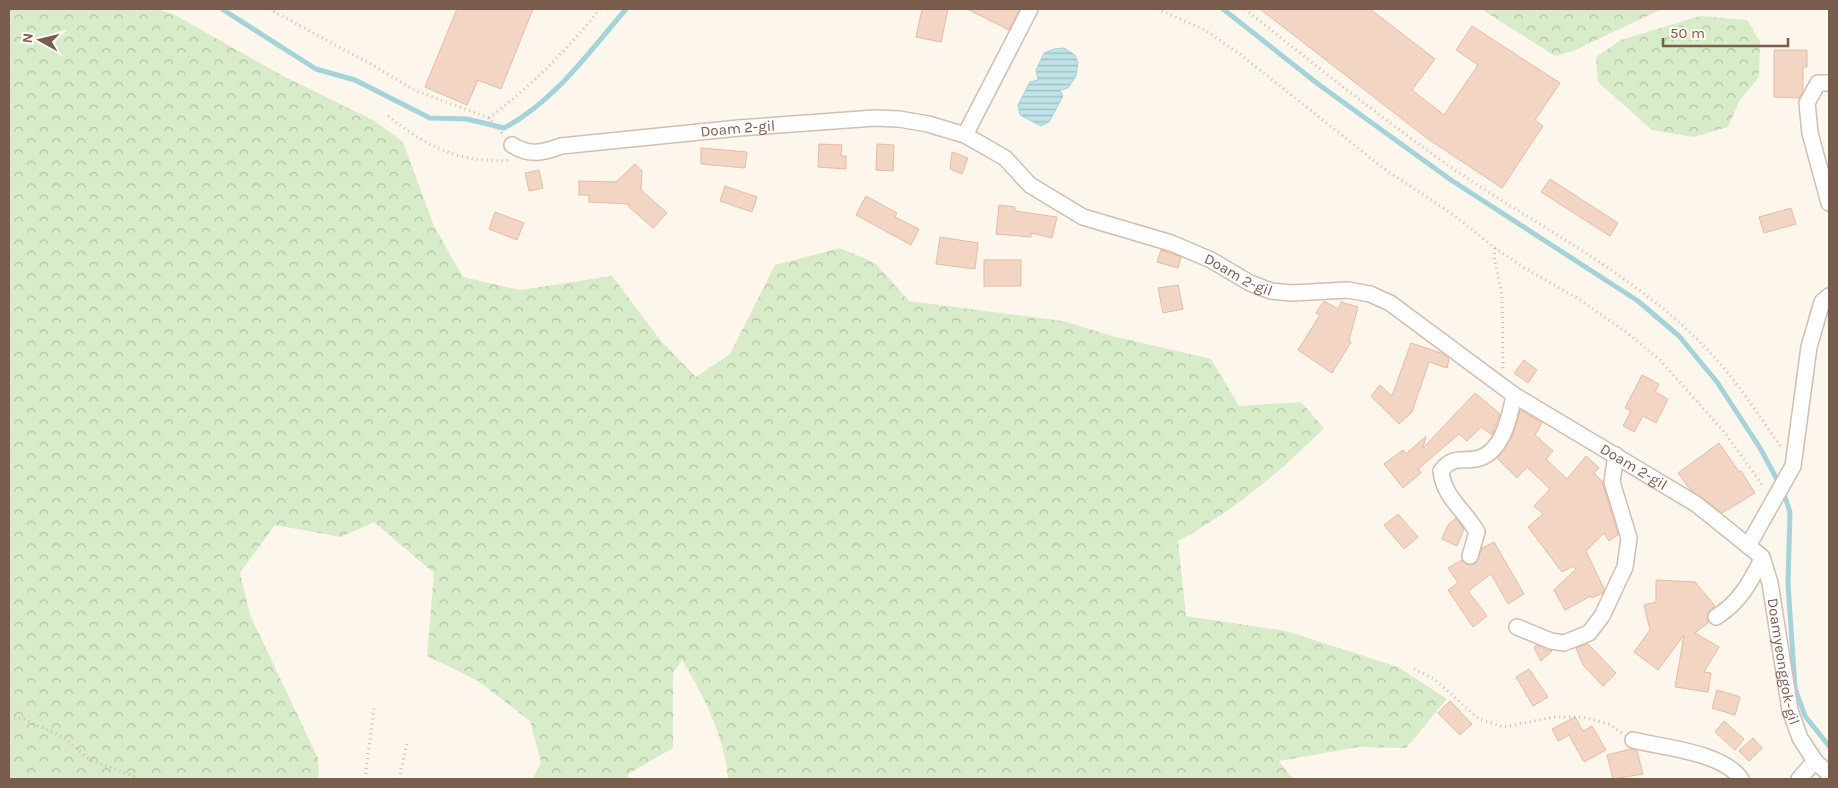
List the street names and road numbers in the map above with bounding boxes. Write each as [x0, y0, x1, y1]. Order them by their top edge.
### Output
street label: Doam 2-gil [700, 116, 776, 141]
street label: Doam 2-gil [1202, 249, 1275, 300]
street label: Doam 2-gil [1597, 440, 1671, 494]
street label: Doamyeonggok-gil [1764, 597, 1804, 727]

